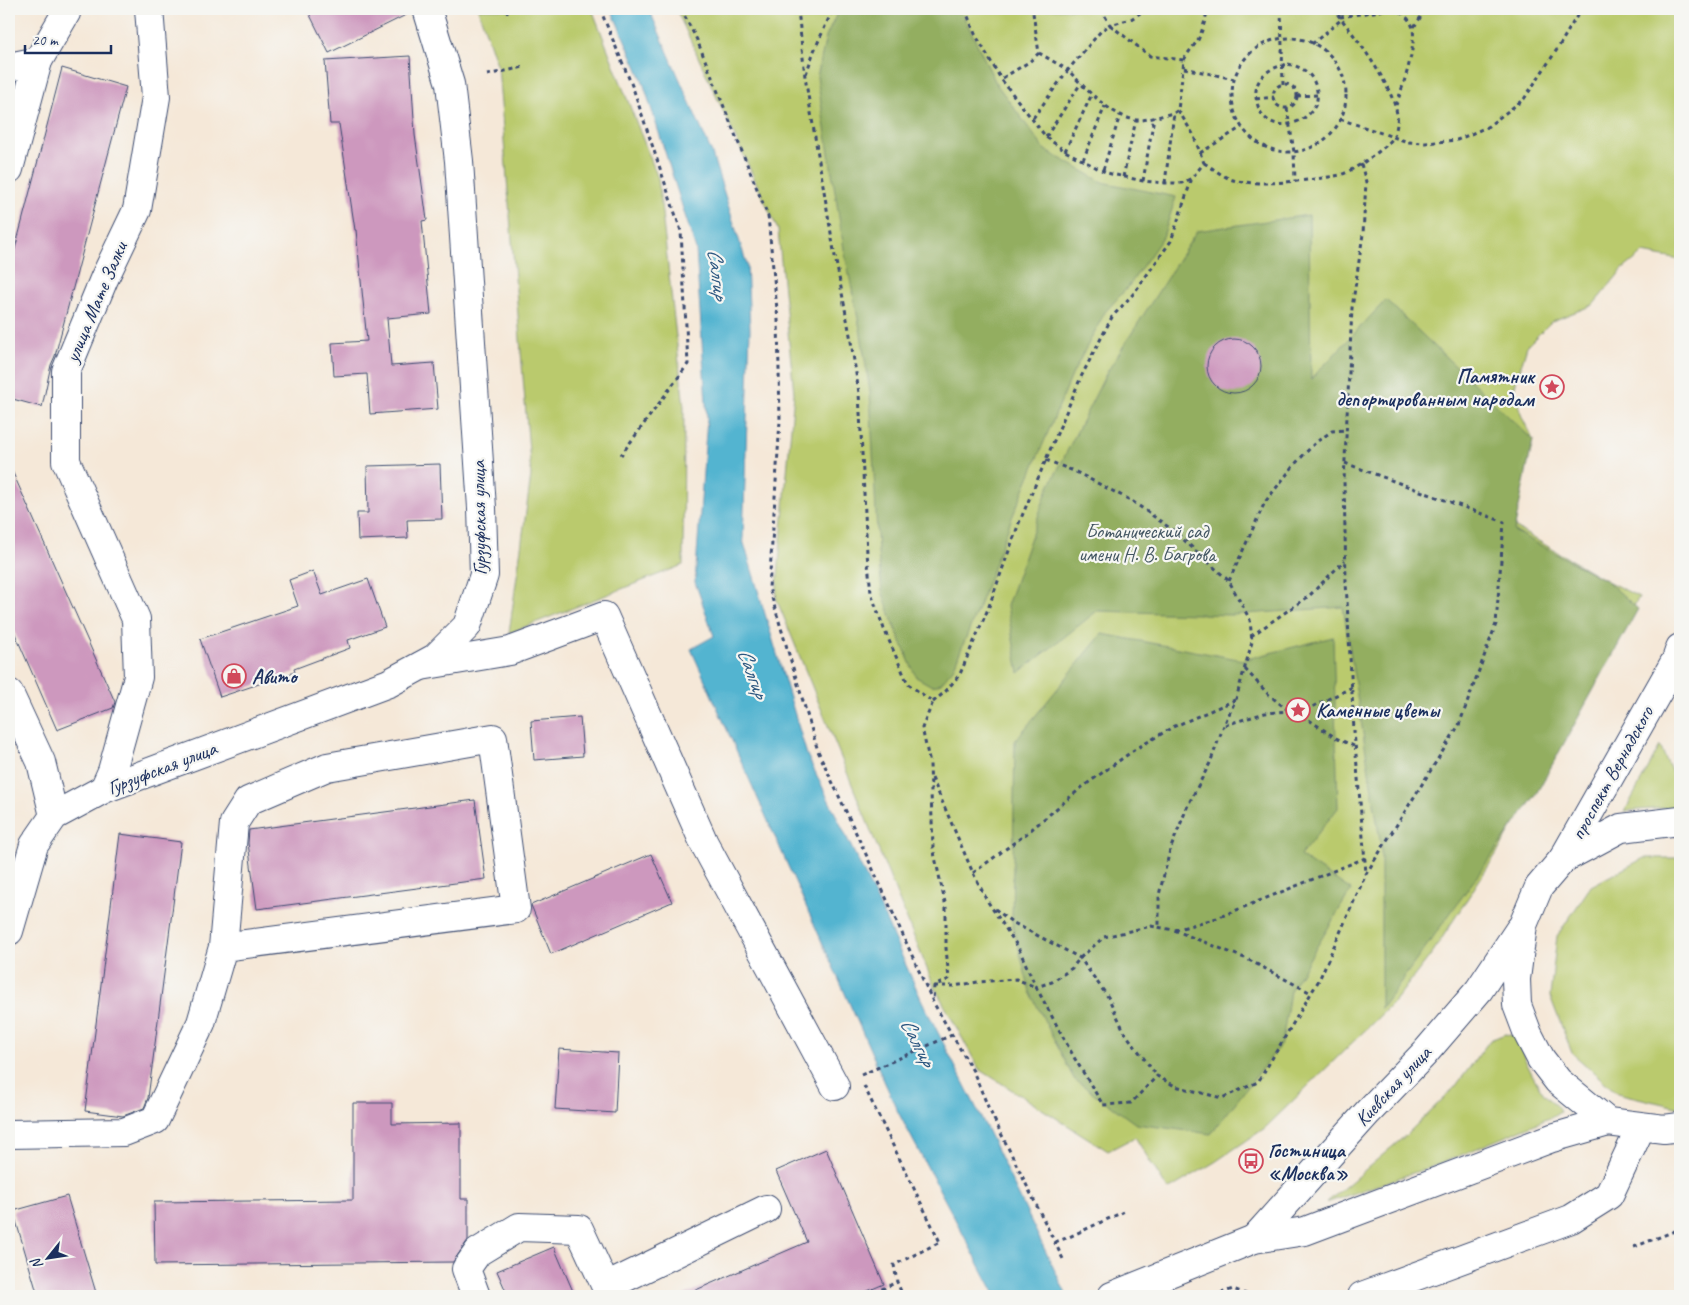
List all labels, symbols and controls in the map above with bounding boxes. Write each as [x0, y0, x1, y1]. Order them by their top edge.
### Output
scale bar [25, 22, 111, 54]
text: 20 m [32, 31, 59, 50]
street label: улица Мате Залки [59, 237, 133, 367]
water label: Салгир [702, 247, 734, 304]
place label: Памятник депортированным народам [1336, 364, 1536, 412]
place icon: Памятник депортированным народам [1539, 374, 1565, 400]
street label: Гурзуфская улица [465, 459, 493, 576]
park label: Ботанический сад имени Н. В. Багрова [1079, 519, 1217, 567]
water label: Салгир [732, 645, 775, 704]
shop icon: Авито [221, 663, 247, 689]
place label: Авито [252, 664, 299, 689]
place icon: Каменные цветы [1285, 697, 1311, 723]
place label: Каменные цветы [1316, 698, 1441, 723]
street label: проспект Вернадского [1565, 701, 1659, 844]
street label: Гурзуфская улица [104, 735, 221, 800]
water label: Салгир [895, 1014, 942, 1073]
street label: Киевская улица [1350, 1040, 1437, 1131]
place label: Гостиница «Москва» [1268, 1138, 1349, 1186]
bus stop icon: Гостиница «Москва» [1238, 1148, 1264, 1174]
north arrow [22, 1232, 72, 1282]
text: N [26, 1254, 47, 1272]

